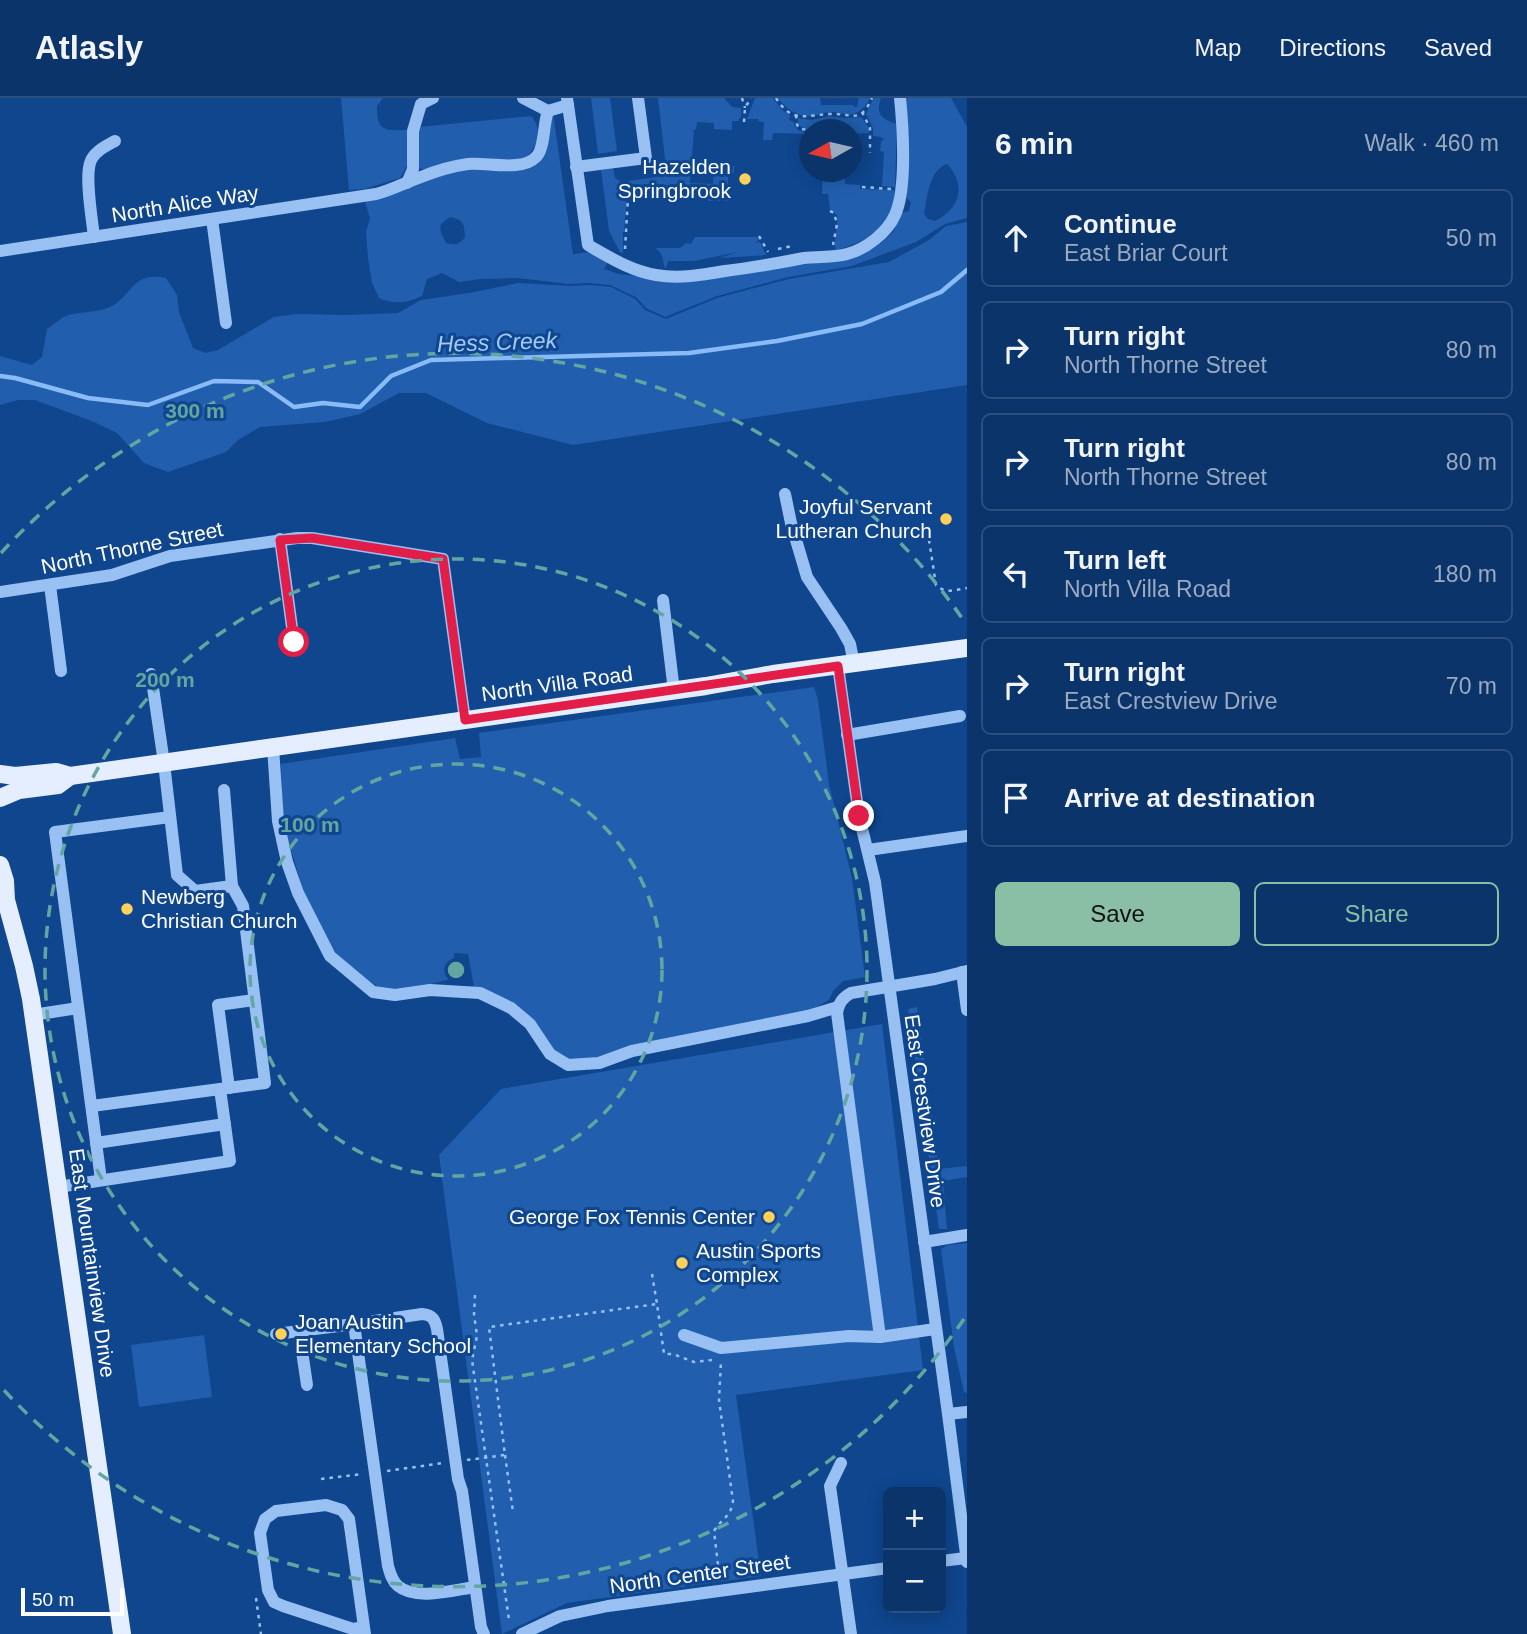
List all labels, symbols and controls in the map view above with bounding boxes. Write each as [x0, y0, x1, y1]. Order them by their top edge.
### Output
text: Atlasly [35, 29, 143, 66]
text: Map [1195, 34, 1241, 61]
text: Directions [1279, 34, 1386, 61]
text: Saved [1424, 34, 1492, 61]
north arrow [799, 119, 862, 182]
text: 6 min [995, 127, 1073, 160]
text: Walk · 460 m [1364, 130, 1499, 156]
place label: Hazelden Springbrook [618, 155, 731, 202]
marker: Hazelden Springbrook [737, 171, 753, 187]
street label: North Alice Way [110, 180, 261, 226]
text: Continue [1064, 209, 1177, 239]
icon: ahead [997, 219, 1035, 257]
text: 50 m [1446, 225, 1497, 251]
text: East Briar Court [1064, 240, 1228, 266]
text: Turn right [1064, 321, 1185, 351]
water label: Hess Creek [437, 327, 559, 357]
icon: right [997, 331, 1035, 369]
text: 80 m [1446, 337, 1497, 363]
text: North Thorne Street [1064, 352, 1267, 378]
text: 300 m [165, 399, 225, 422]
text: Turn right [1064, 433, 1185, 463]
icon: right [997, 443, 1035, 481]
text: 80 m [1446, 449, 1497, 475]
text: North Thorne Street [1064, 464, 1267, 490]
place label: Joyful Servant Lutheran Church [776, 495, 932, 542]
marker: Joyful Servant Lutheran Church [938, 511, 954, 527]
street label: North Thorne Street [39, 517, 225, 578]
text: Turn left [1064, 545, 1166, 575]
icon: left [997, 555, 1035, 593]
text: 180 m [1433, 561, 1497, 587]
text: North Villa Road [1064, 576, 1231, 602]
route start [278, 626, 309, 657]
text: Turn right [1064, 657, 1185, 687]
street label: North Villa Road [480, 662, 634, 706]
icon: right [997, 667, 1035, 705]
text: 200 m [135, 668, 195, 691]
text: 70 m [1446, 673, 1497, 699]
text: East Crestview Drive [1064, 688, 1277, 714]
icon: arrive [997, 779, 1035, 817]
text: Arrive at destination [1064, 783, 1315, 813]
route end [843, 800, 874, 831]
text: 100 m [280, 813, 340, 836]
button: Save [995, 882, 1240, 946]
button: Share [1254, 882, 1499, 946]
place label: Newberg Christian Church [141, 885, 297, 932]
marker: Newberg Christian Church [119, 901, 135, 917]
centre of rings [444, 958, 468, 982]
street label: East Crestview Drive [901, 1013, 950, 1209]
street label: East Mountainview Drive [65, 1147, 120, 1379]
place label: George Fox Tennis Center [509, 1205, 755, 1228]
marker: George Fox Tennis Center [761, 1209, 777, 1225]
place label: Austin Sports Complex [696, 1239, 821, 1286]
marker: Austin Sports Complex [674, 1255, 690, 1271]
place label: Joan Austin Elementary School [295, 1310, 471, 1357]
marker: Joan Austin Elementary School [273, 1326, 289, 1342]
map controls [883, 1487, 946, 1613]
button: + [883, 1487, 946, 1550]
street label: North Center Street [608, 1549, 792, 1598]
button: − [883, 1550, 946, 1613]
scale bar [21, 1585, 124, 1617]
text: 50 m [32, 1589, 74, 1610]

